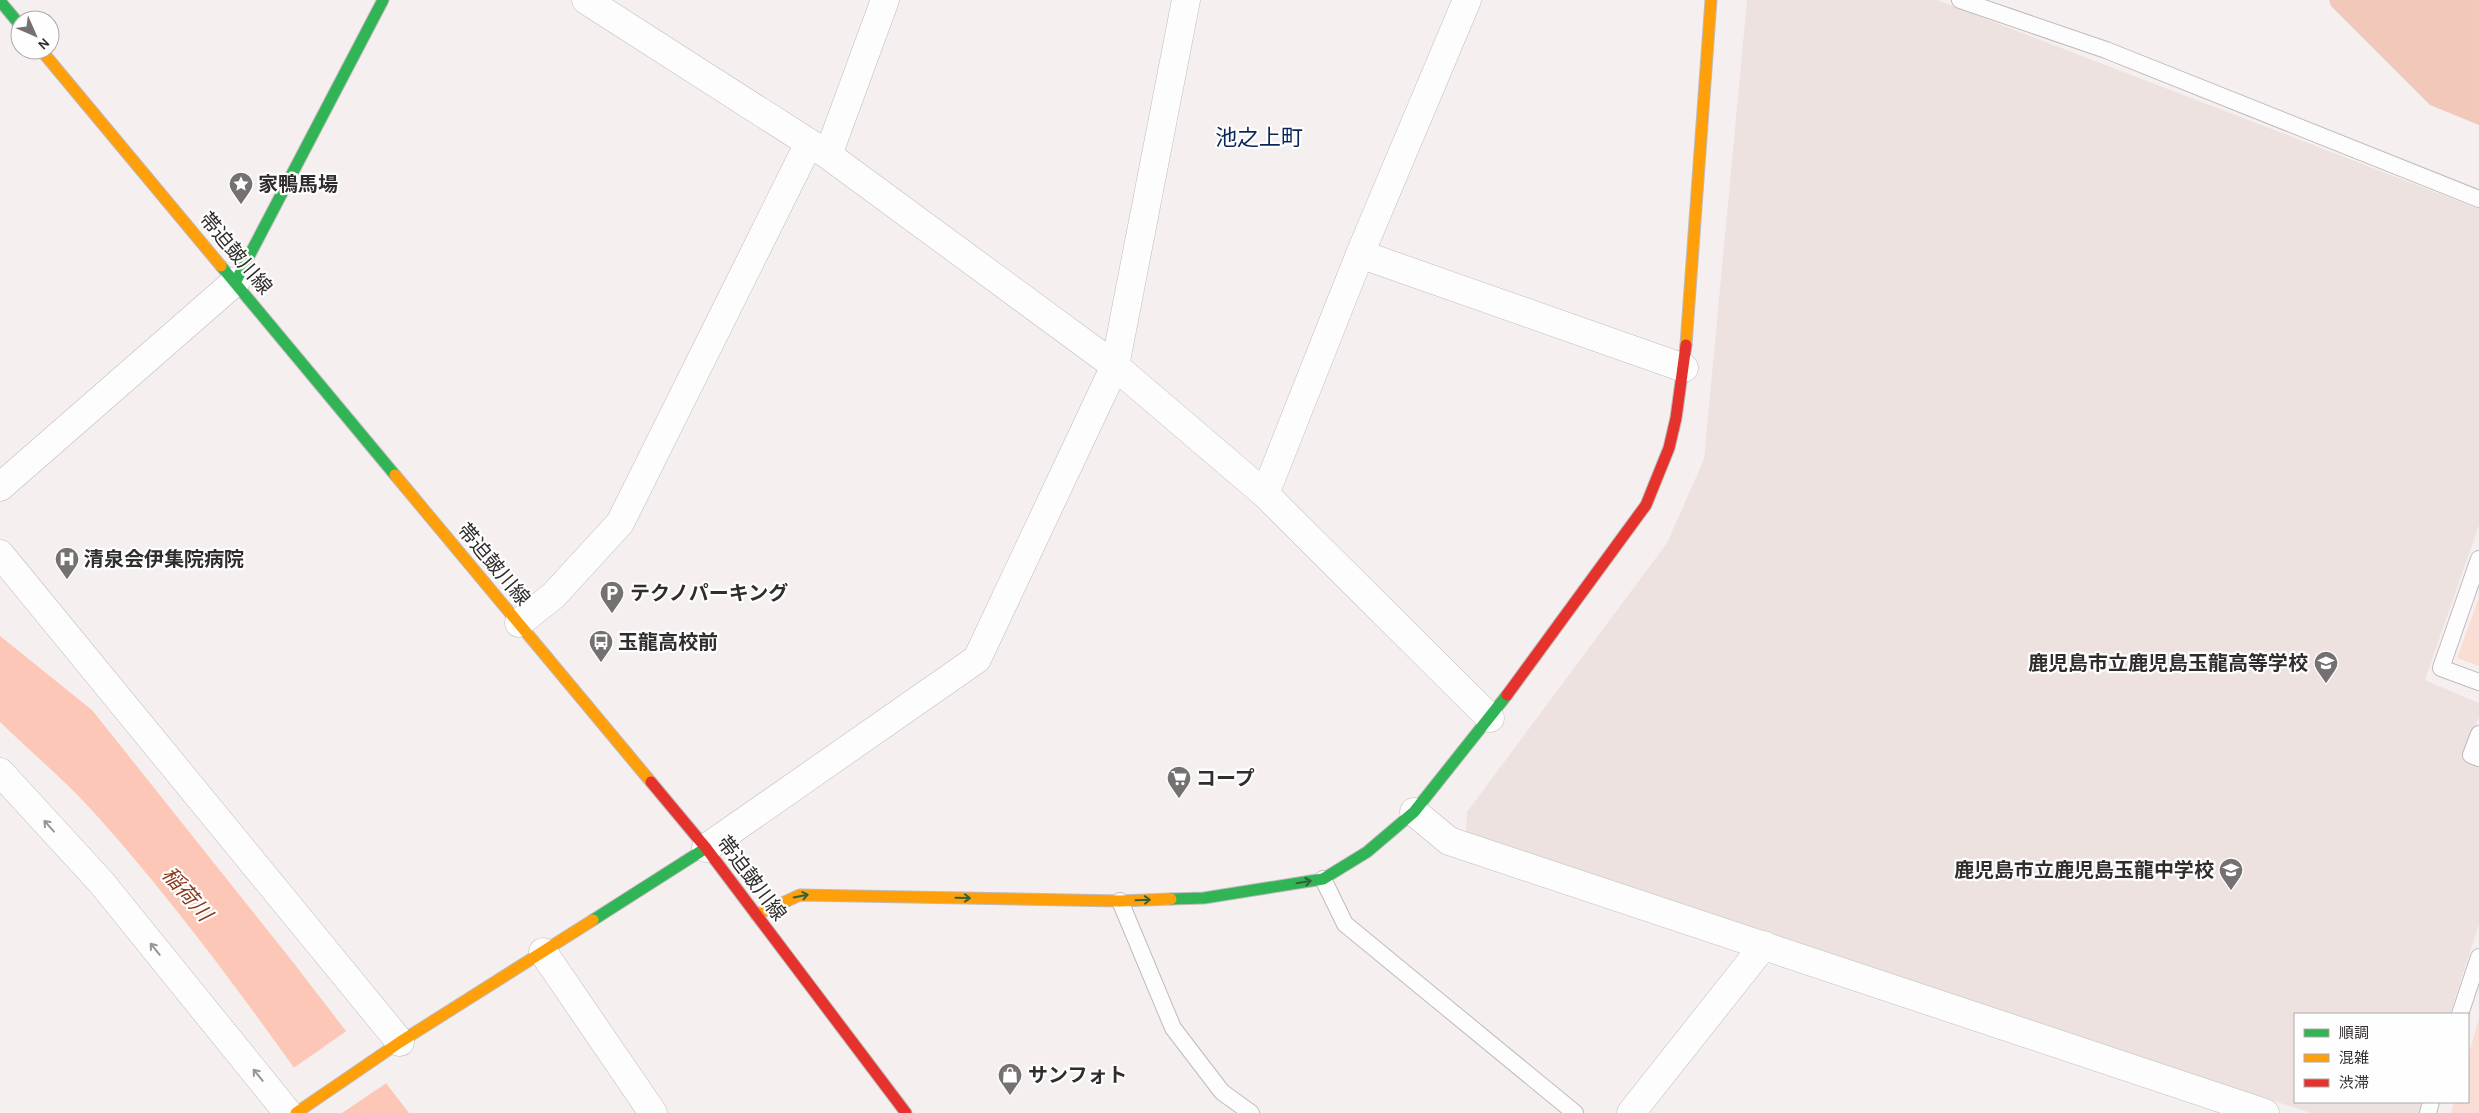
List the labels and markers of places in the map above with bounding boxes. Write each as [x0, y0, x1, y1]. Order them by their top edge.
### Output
place icon: 家鴨馬場 [228, 171, 254, 205]
place label: 家鴨馬場 [258, 173, 338, 195]
hospital icon: 清泉会伊集院病院 [54, 546, 80, 580]
place label: 清泉会伊集院病院 [84, 548, 244, 570]
parking icon: テクノパーキング [599, 580, 625, 614]
place label: テクノパーキング [630, 582, 788, 604]
bus stop icon: 玉龍高校前 [588, 629, 614, 663]
place label: 玉龍高校前 [618, 631, 718, 653]
school or university icon: 鹿児島市立鹿児島玉龍高等学校 [2313, 650, 2339, 684]
place label: 鹿児島市立鹿児島玉龍高等学校 [2028, 652, 2308, 674]
supermarket icon: コープ [1166, 765, 1192, 799]
place label: コープ [1196, 768, 1255, 789]
school or university icon: 鹿児島市立鹿児島玉龍中学校 [2218, 857, 2244, 891]
place label: 鹿児島市立鹿児島玉龍中学校 [1954, 859, 2214, 881]
shop icon: サンフォト [997, 1062, 1023, 1096]
place label: サンフォト [1028, 1066, 1127, 1086]

